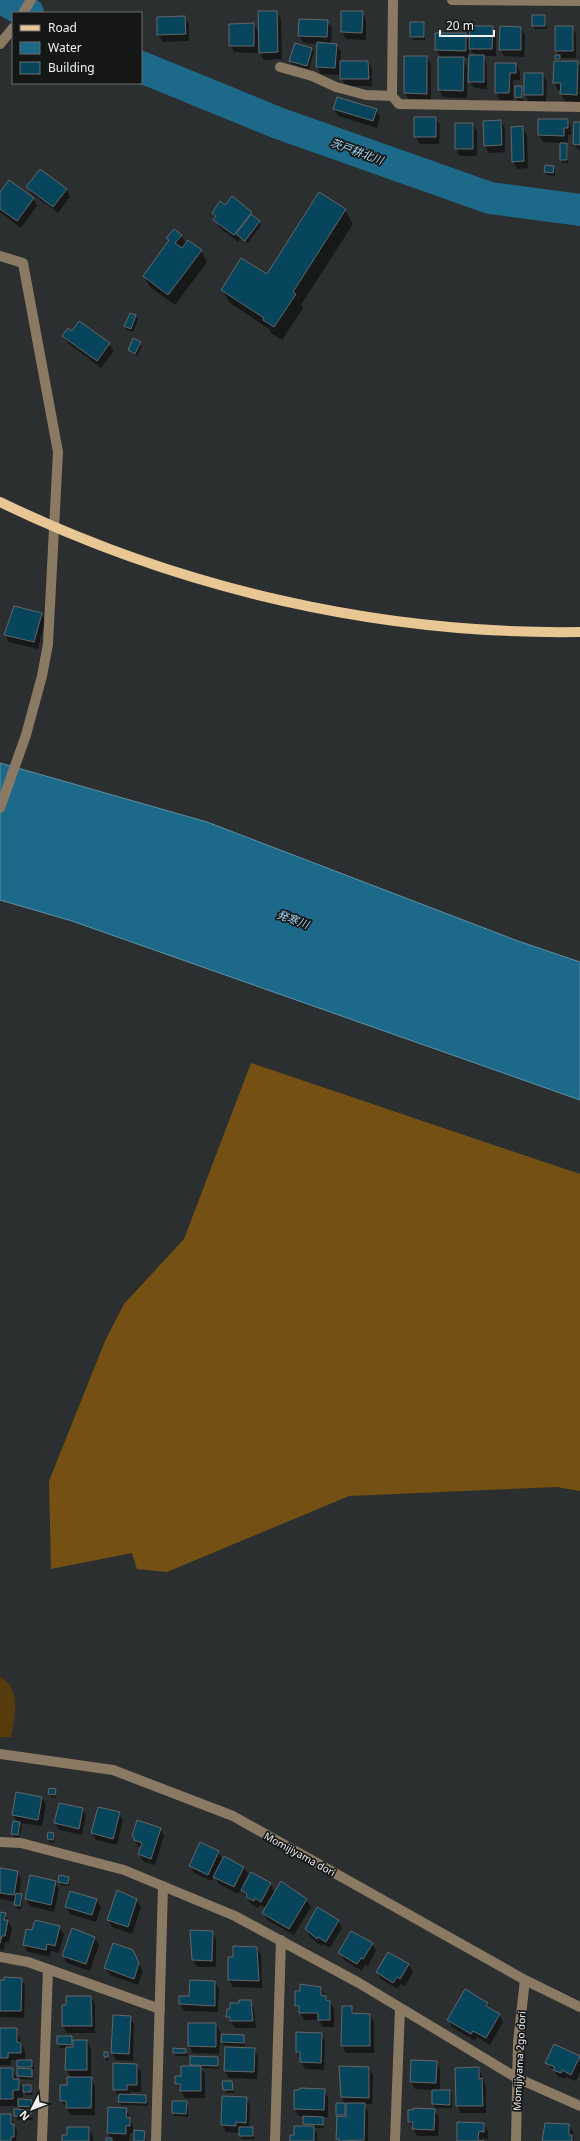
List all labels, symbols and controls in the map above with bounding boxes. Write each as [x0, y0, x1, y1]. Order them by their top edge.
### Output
legend [12, 12, 142, 84]
scale bar [440, 12, 494, 38]
text: 20 m [446, 17, 474, 34]
text: Road [48, 19, 77, 36]
text: Water [48, 39, 82, 56]
text: Building [48, 59, 95, 76]
water label: 茨戸耕北川 [329, 135, 386, 168]
water label: 発寒川 [275, 906, 312, 932]
street label: Momijiyama dori [262, 1829, 338, 1879]
street label: Momijiyama 2go dori [509, 2011, 529, 2111]
north arrow [12, 2089, 52, 2129]
text: N [16, 2108, 33, 2124]

